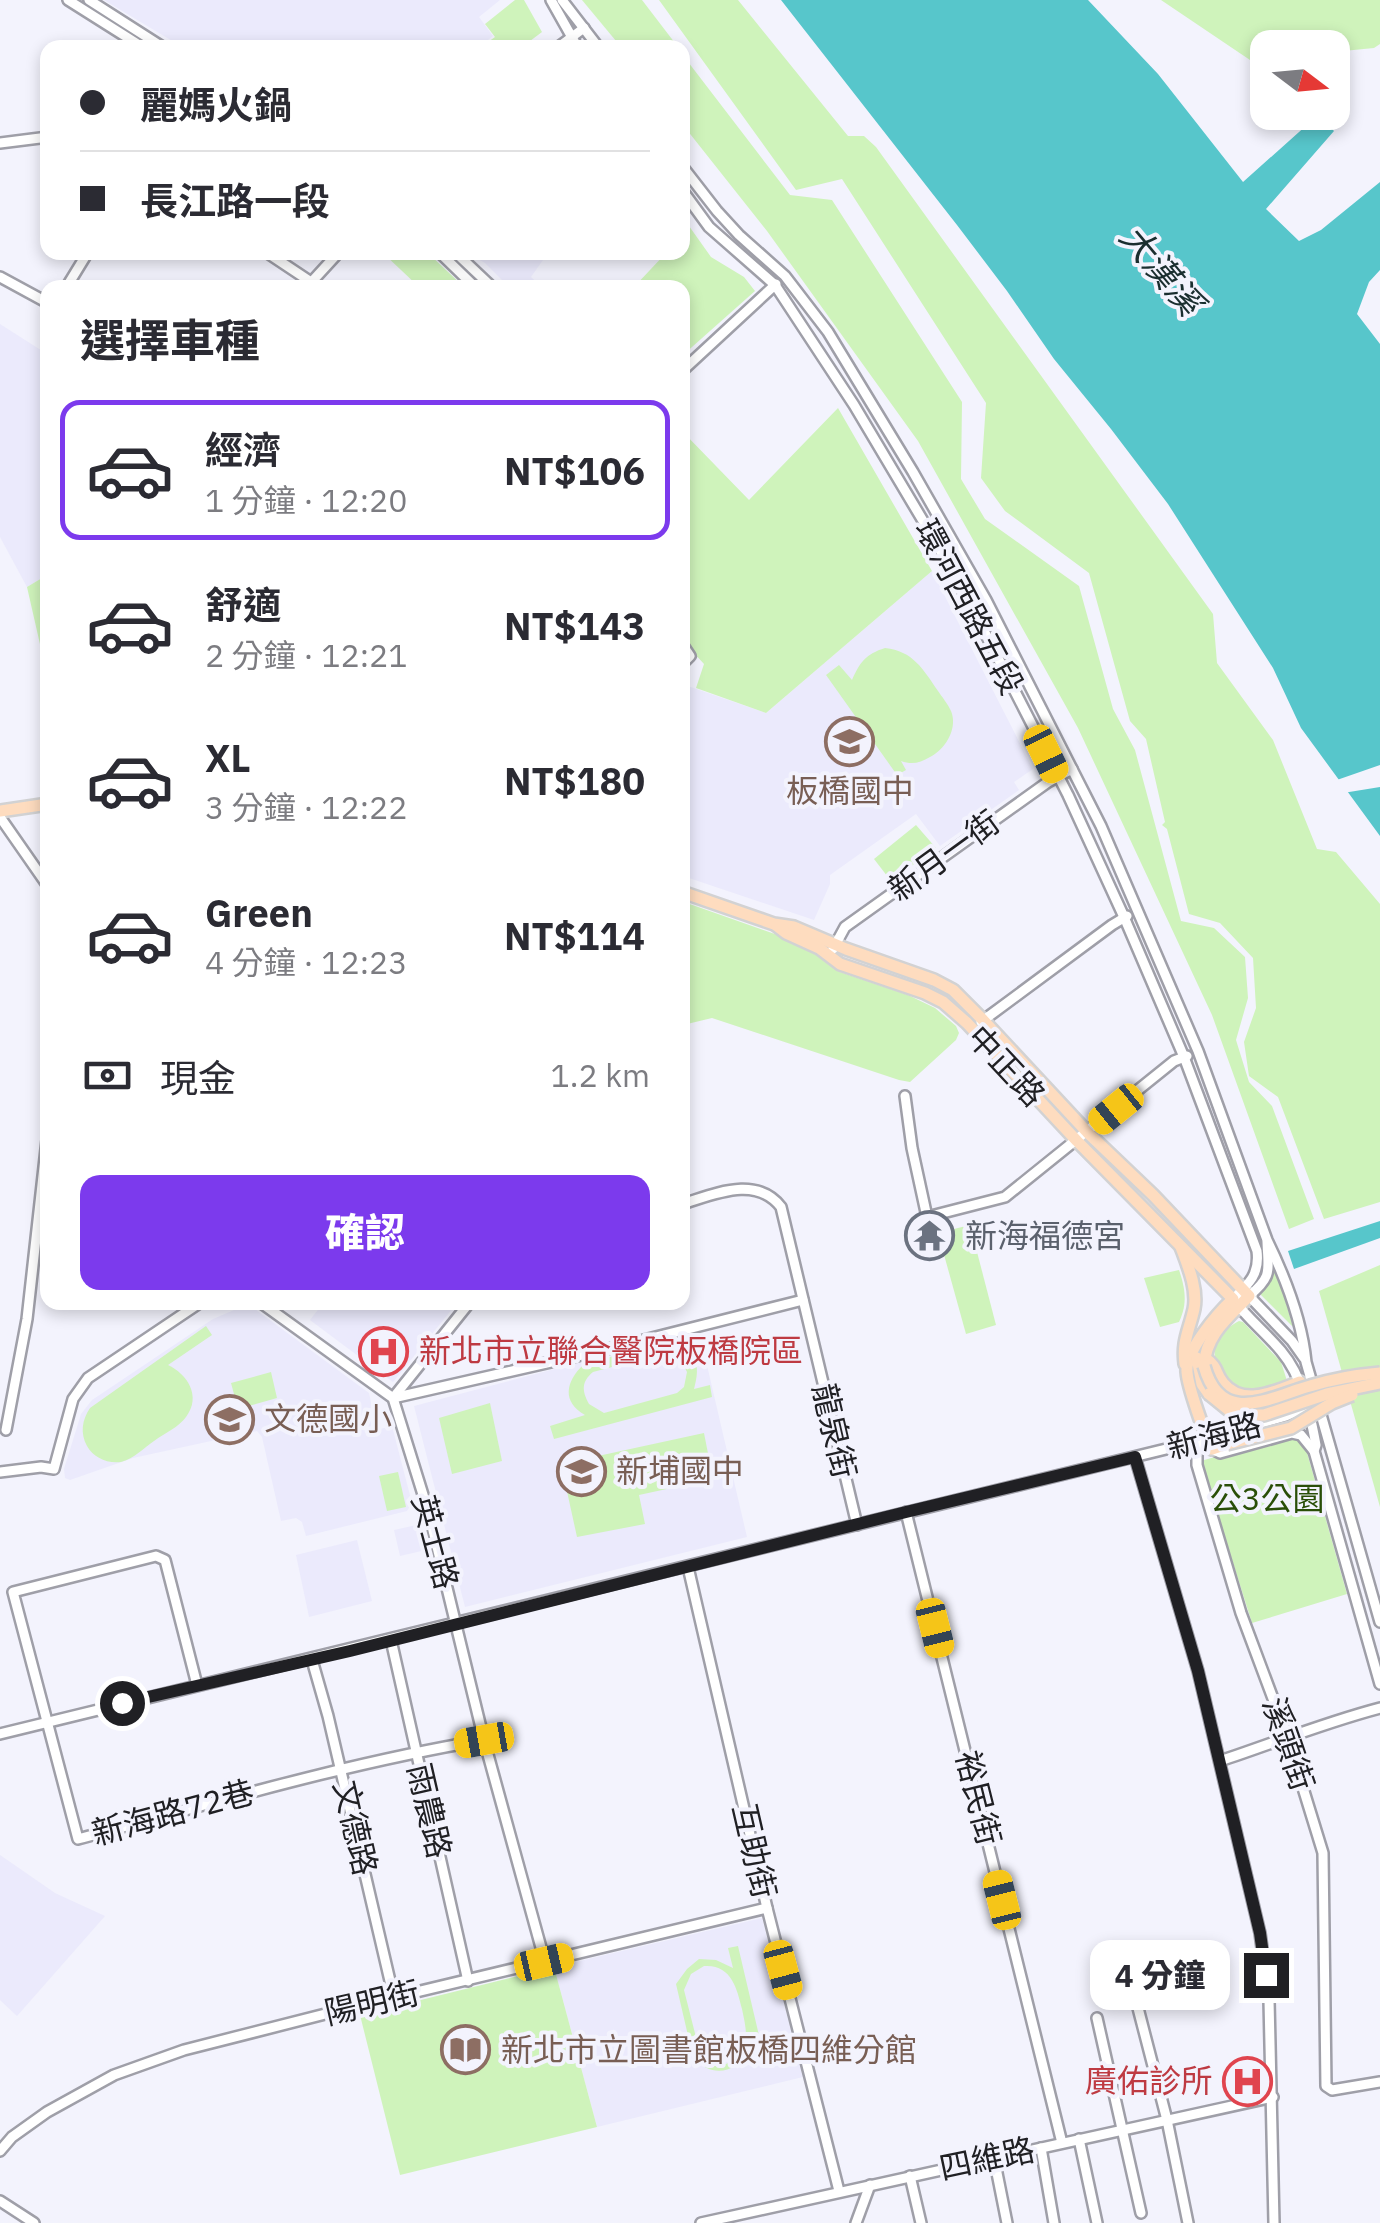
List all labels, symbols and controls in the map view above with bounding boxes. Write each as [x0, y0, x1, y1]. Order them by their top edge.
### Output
north arrow [1250, 30, 1350, 130]
map controls [1250, 30, 1350, 130]
text: 麗媽火鍋 [140, 80, 292, 129]
text: 長江路一段 [140, 176, 330, 225]
water label: 大漢溪 [1110, 214, 1216, 328]
text: 選擇車種 [80, 311, 260, 369]
icon: car [85, 425, 175, 515]
text: 經濟 [205, 425, 281, 474]
text: NT$106 [504, 446, 645, 495]
text: 1 分鐘 · 12:20 [205, 479, 407, 521]
street label: 環河西路五段 [906, 512, 1033, 701]
icon: car [85, 580, 175, 670]
text: 舒適 [205, 580, 281, 629]
text: NT$143 [504, 601, 645, 650]
text: 2 分鐘 · 12:21 [205, 634, 407, 676]
school or university icon: 板橋國中 [824, 715, 876, 767]
car [1019, 720, 1073, 788]
text: XL [205, 733, 251, 782]
icon: car [85, 735, 175, 825]
text: NT$180 [504, 756, 645, 805]
place label: 板橋國中 [786, 769, 914, 811]
text: 3 分鐘 · 12:22 [205, 786, 407, 828]
street label: 新月一街 [879, 801, 1008, 910]
text: Green [205, 888, 313, 937]
icon: car [85, 890, 175, 980]
text: NT$114 [504, 911, 645, 960]
text: 4 分鐘 · 12:23 [205, 941, 407, 983]
street label: 中正路 [959, 1016, 1055, 1115]
icon: cash [80, 1048, 135, 1103]
text: 現金 [160, 1053, 236, 1102]
text: 1.2 km [551, 1054, 650, 1096]
car [1083, 1078, 1149, 1140]
button: 確認 [80, 1175, 650, 1290]
temple icon: 新海福德宮 [904, 1210, 956, 1262]
place label: 新海福德宮 [965, 1214, 1125, 1256]
hospital icon: 新北市立聯合醫院板橋院區 [358, 1325, 410, 1377]
place label: 新北市立聯合醫院板橋院區 [419, 1329, 803, 1371]
street label: 龍泉街 [804, 1379, 866, 1482]
school or university icon: 文德國小 [203, 1393, 255, 1445]
place label: 文德國小 [264, 1397, 392, 1439]
street label: 新海路 [1162, 1402, 1266, 1468]
school or university icon: 新埔國中 [555, 1445, 607, 1497]
place label: 新埔國中 [616, 1449, 744, 1491]
park label: 公3公園 [1209, 1477, 1325, 1519]
street label: 英士路 [403, 1490, 469, 1594]
car [913, 1595, 957, 1661]
route start [100, 1681, 145, 1726]
street label: 溪頭街 [1253, 1691, 1324, 1796]
car [452, 1720, 516, 1760]
street label: 裕民街 [947, 1746, 1011, 1849]
street label: 雨農路 [399, 1759, 461, 1862]
street label: 新海路72巷 [87, 1770, 259, 1854]
street label: 文德路 [325, 1776, 387, 1879]
street label: 互助街 [724, 1799, 786, 1902]
car [980, 1867, 1024, 1933]
car [761, 1937, 805, 2003]
callout: 4 分鐘 [1091, 1940, 1231, 2010]
car [511, 1941, 577, 1983]
route end [1244, 1953, 1289, 1998]
text: 4 分鐘 [1115, 1954, 1205, 1996]
street label: 陽明街 [320, 1971, 423, 2033]
library icon: 新北市立圖書館板橋四維分館 [440, 2024, 492, 2076]
place label: 新北市立圖書館板橋四維分館 [501, 2028, 917, 2070]
hospital icon: 廣佑診所 [1222, 2055, 1274, 2107]
place label: 廣佑診所 [1085, 2059, 1213, 2101]
street label: 四維路 [935, 2127, 1038, 2189]

